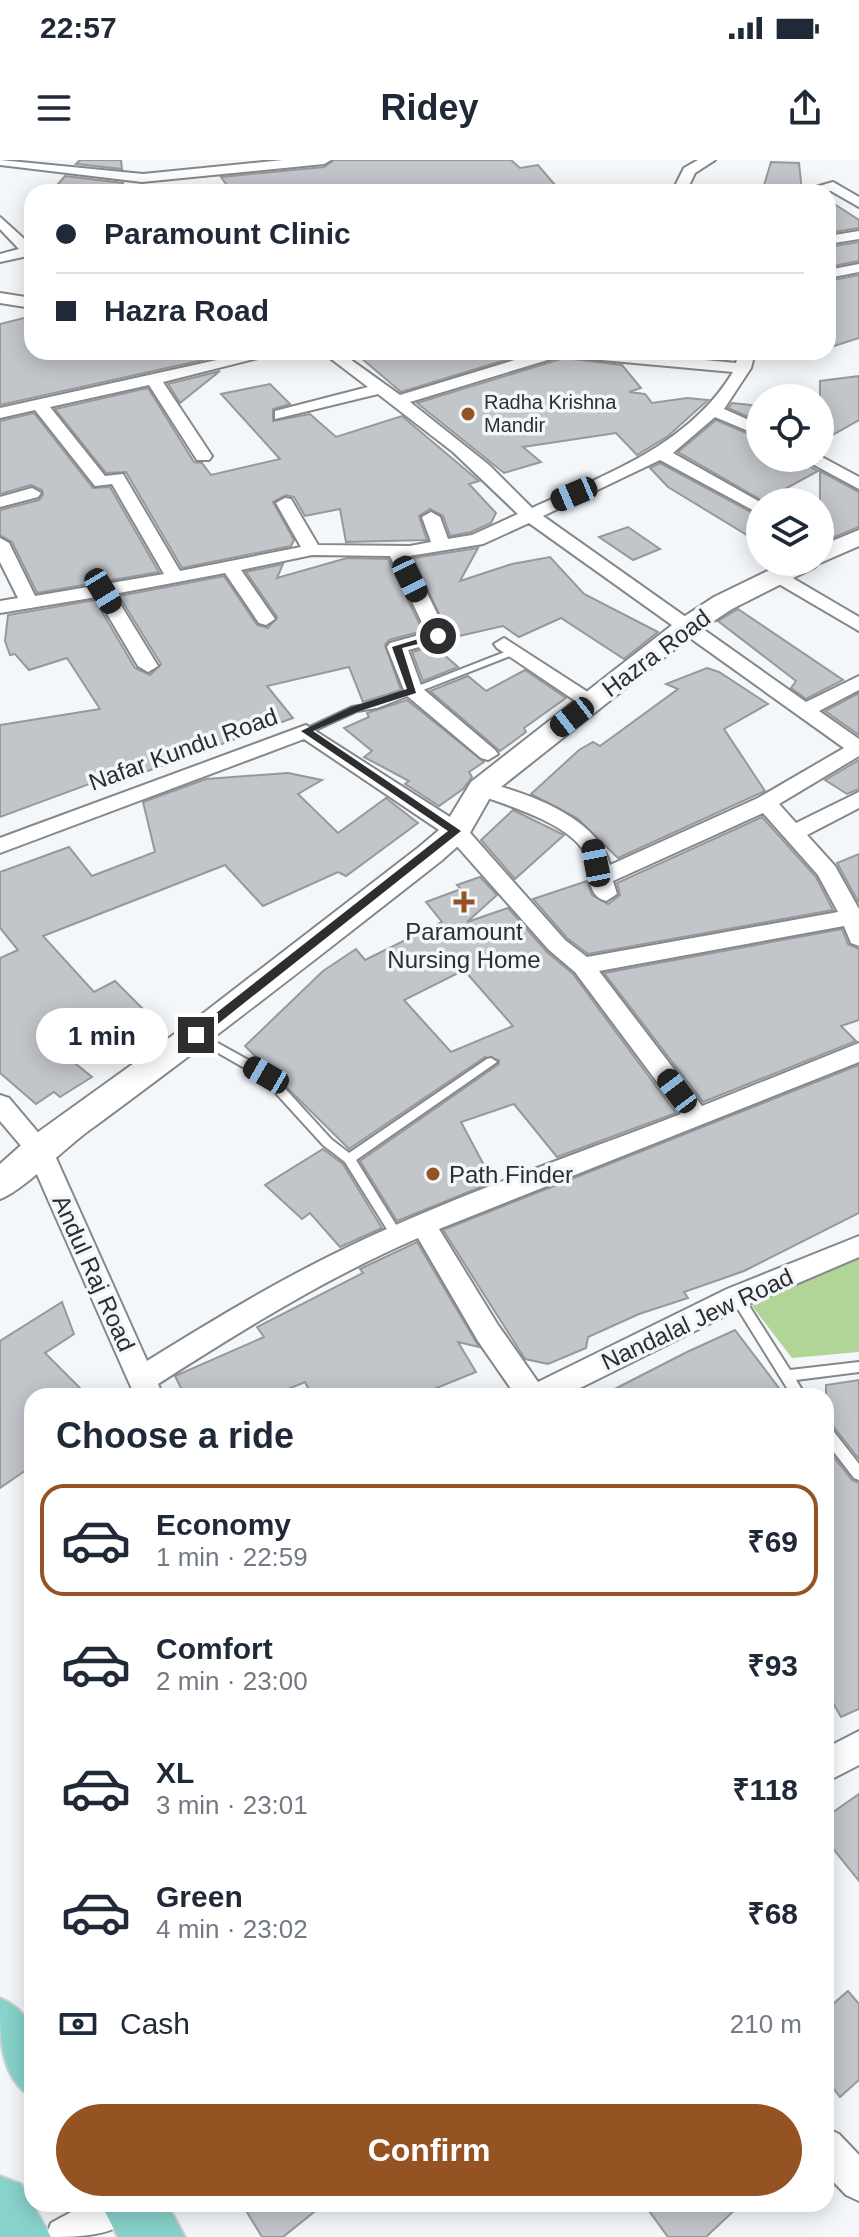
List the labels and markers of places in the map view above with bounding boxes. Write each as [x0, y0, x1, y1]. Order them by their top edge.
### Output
place label: Radha Krishna Mandir [484, 391, 617, 436]
marker: Radha Krishna Mandir [459, 405, 477, 423]
marker: Paramount Nursing Home [453, 891, 475, 913]
place label: Paramount Nursing Home [387, 918, 541, 973]
place label: Path Finder [449, 1161, 573, 1188]
marker: Path Finder [424, 1165, 442, 1183]

